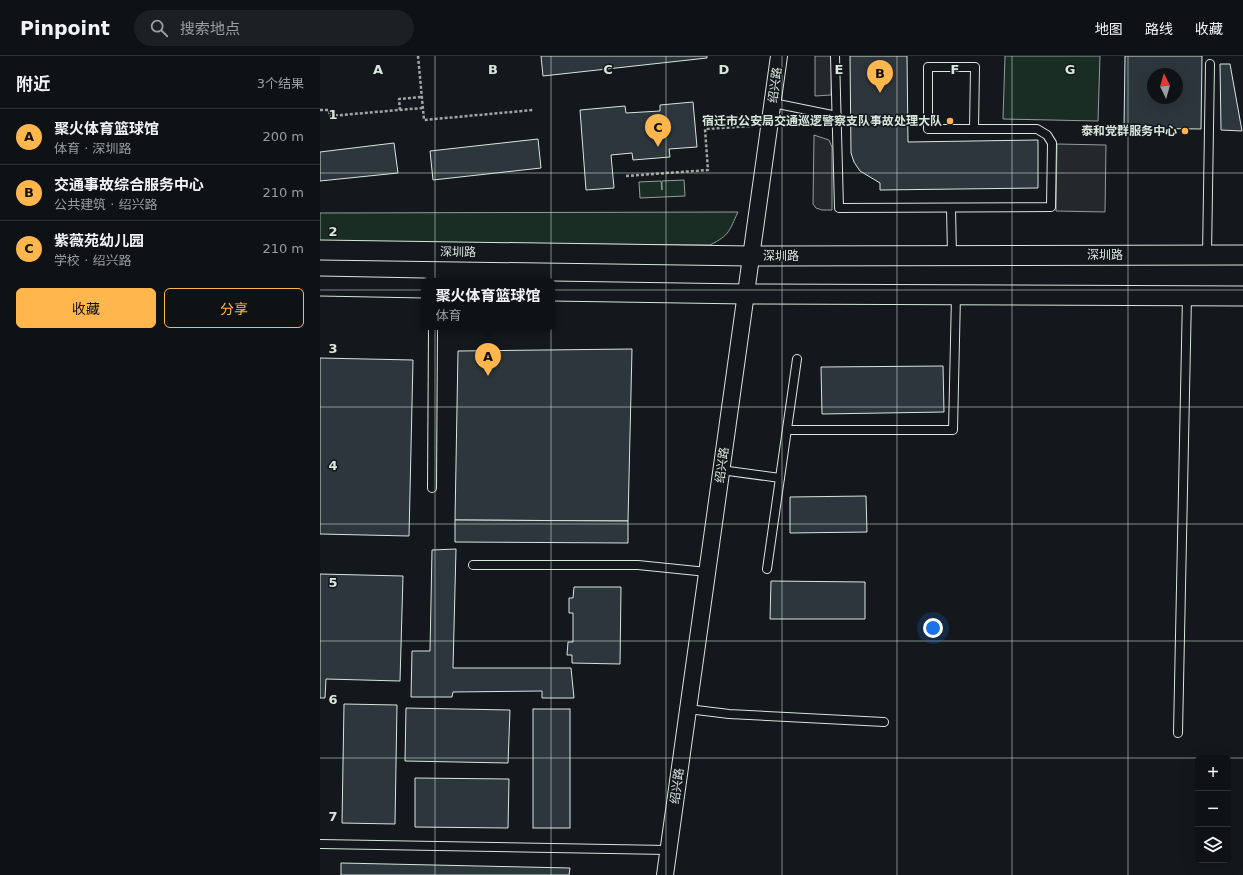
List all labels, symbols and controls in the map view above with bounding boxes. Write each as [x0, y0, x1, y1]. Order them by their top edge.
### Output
search box [134, 10, 414, 46]
text: Pinpoint [20, 17, 110, 39]
icon: search [148, 17, 170, 39]
text: 搜索地点 [180, 20, 240, 38]
text: 地图 [1095, 21, 1123, 37]
text: 路线 [1145, 21, 1173, 37]
text: 收藏 [1195, 21, 1223, 37]
pin: B [867, 60, 893, 93]
text: A [373, 62, 383, 77]
text: B [488, 62, 498, 77]
text: C [603, 62, 613, 77]
text: D [719, 62, 730, 77]
text: E [835, 62, 843, 77]
text: F [951, 62, 959, 77]
text: G [1065, 62, 1075, 77]
street label: 绍兴路 [766, 66, 784, 104]
north arrow [1147, 68, 1183, 104]
text: 附近 [16, 74, 50, 94]
text: 3个结果 [257, 76, 304, 91]
text: 1 [328, 107, 338, 122]
pin: C [645, 114, 671, 147]
place label: 宿迁市公安局交通巡逻警察支队事故处理大队 [702, 114, 942, 128]
marker: 宿迁市公安局交通巡逻警察支队事故处理大队 [945, 116, 955, 126]
text: 聚火体育篮球馆 [54, 120, 159, 138]
place label: 泰和党群服务中心 [1081, 124, 1177, 138]
marker: 泰和党群服务中心 [1180, 126, 1190, 136]
text: A [24, 129, 34, 144]
text: 200 m [262, 129, 304, 144]
text: 体育 · 深圳路 [54, 141, 131, 156]
text: 交通事故综合服务中心 [54, 176, 204, 194]
text: B [24, 185, 34, 200]
text: 210 m [262, 185, 304, 200]
text: 公共建筑 · 绍兴路 [54, 197, 157, 212]
text: 2 [328, 224, 338, 239]
text: 紫薇苑幼儿园 [54, 232, 144, 250]
text: C [24, 241, 34, 256]
text: 210 m [262, 241, 304, 256]
street label: 深圳路 [440, 245, 476, 259]
street label: 深圳路 [1087, 248, 1123, 262]
street label: 深圳路 [763, 249, 799, 263]
text: 学校 · 绍兴路 [54, 253, 131, 268]
popup [421, 278, 555, 330]
text: 聚火体育篮球馆 [435, 287, 541, 305]
button: 收藏 [16, 288, 156, 328]
button: 分享 [164, 288, 304, 328]
text: 体育 [435, 308, 462, 323]
text: 3 [328, 341, 338, 356]
pin: A [475, 343, 501, 376]
street label: 绍兴路 [713, 446, 731, 484]
text: 4 [328, 458, 338, 473]
text: 5 [328, 575, 338, 590]
your location [923, 618, 943, 638]
text: 6 [328, 692, 338, 707]
map controls [1195, 755, 1231, 863]
button: + [1195, 755, 1231, 791]
street label: 绍兴路 [668, 767, 686, 805]
button: − [1195, 791, 1231, 827]
text: 7 [328, 809, 338, 824]
button: layers [1195, 827, 1231, 863]

